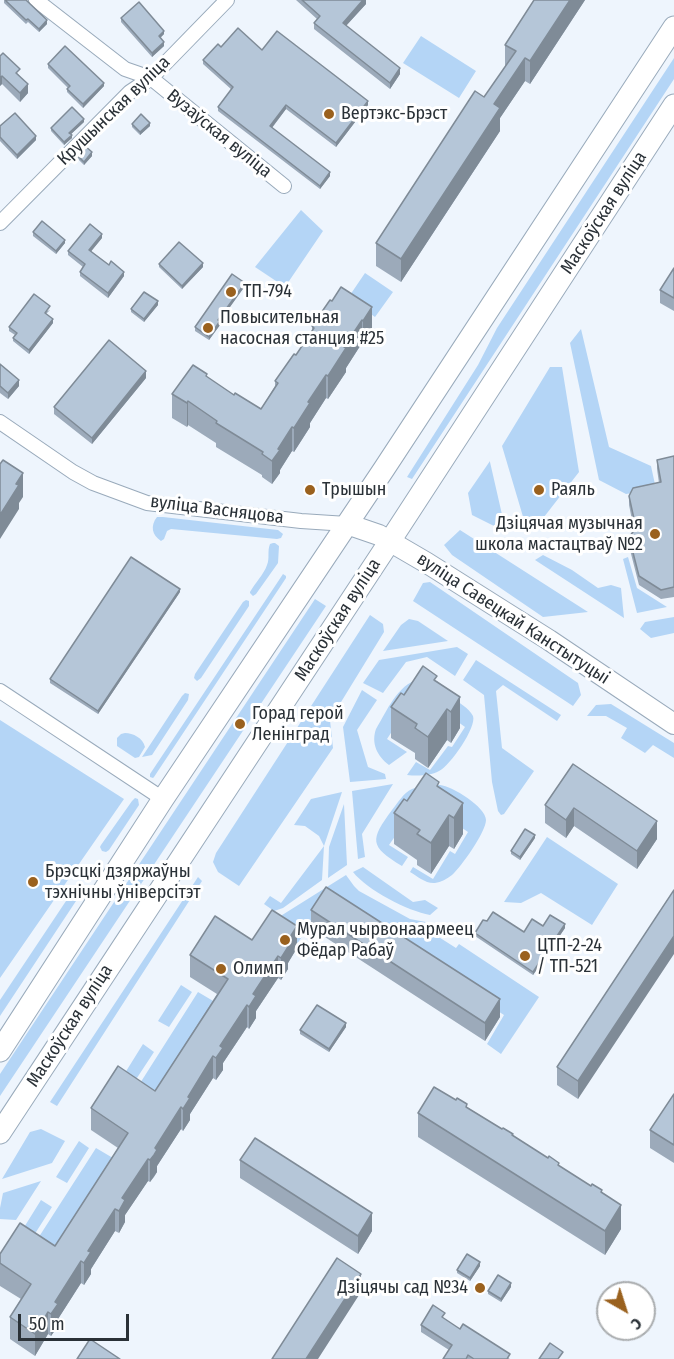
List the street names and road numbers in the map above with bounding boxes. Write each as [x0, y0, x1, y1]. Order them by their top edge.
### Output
street label: Крушынская вуліца [53, 52, 175, 170]
street label: Вузаўская вуліца [162, 85, 276, 183]
street label: Маскоўская вуліца [556, 148, 652, 278]
street label: вуліца Васняцова [149, 491, 285, 529]
street label: вуліца Савецкай Канстытуцыі [413, 549, 613, 689]
street label: Маскоўская вуліца [290, 555, 386, 685]
street label: Маскоўская вуліца [22, 961, 118, 1091]

